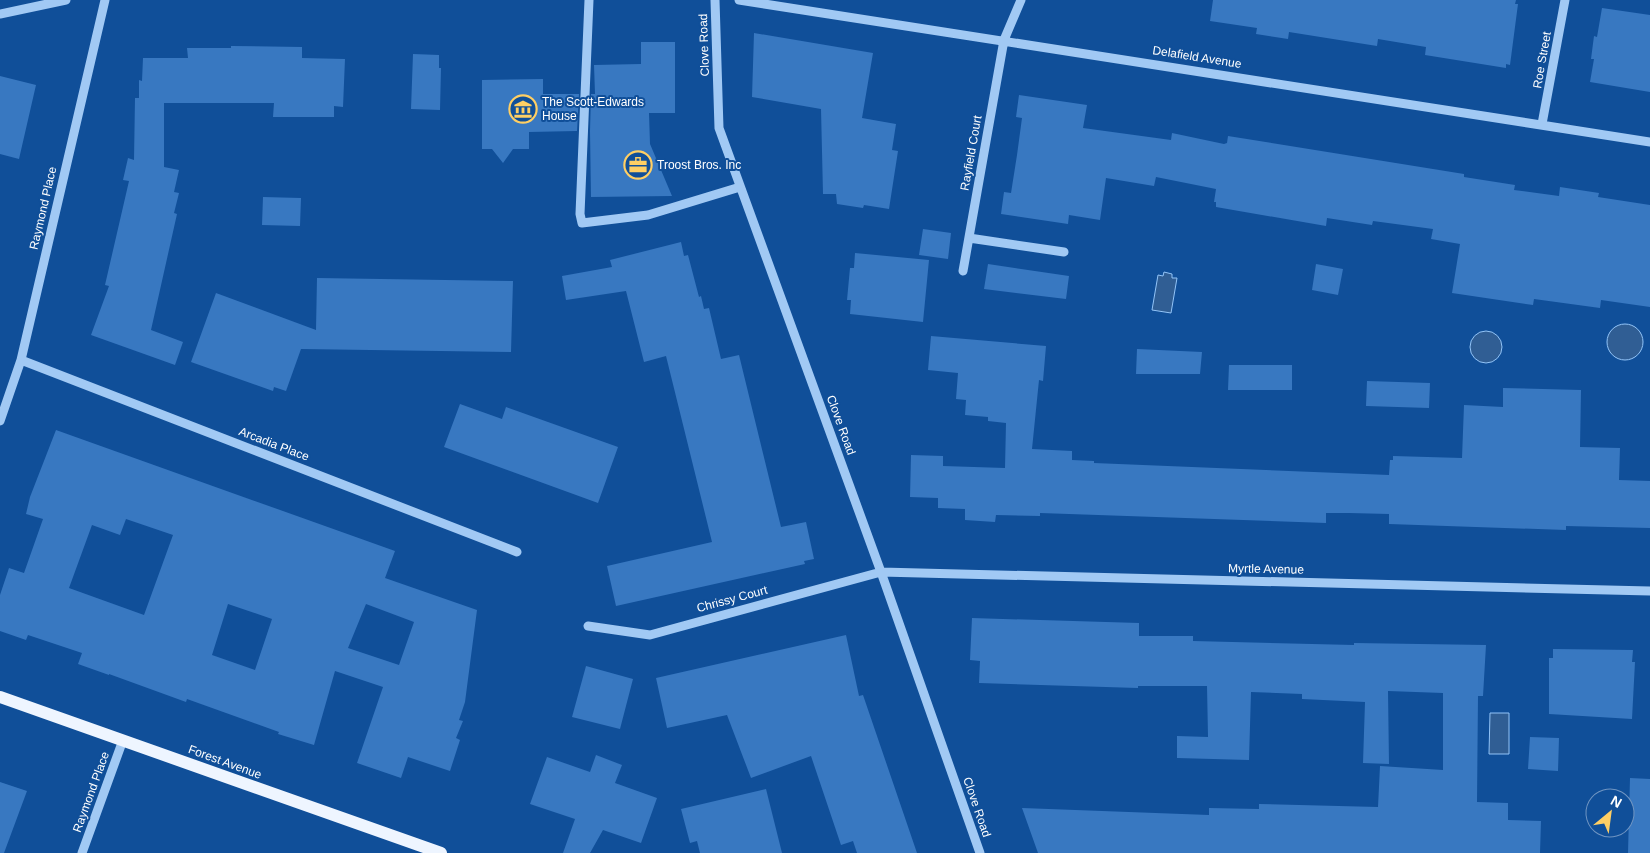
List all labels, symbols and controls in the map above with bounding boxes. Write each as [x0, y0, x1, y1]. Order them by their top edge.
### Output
street label: Clove Road [696, 13, 712, 77]
street label: Roe Street [1530, 30, 1554, 89]
street label: Delafield Avenue [1152, 43, 1243, 71]
museum icon: The Scott-Edwards House [508, 94, 538, 124]
place label: The Scott-Edwards House [542, 95, 644, 123]
street label: Rayfield Court [958, 114, 985, 192]
office icon: Troost Bros. Inc [623, 150, 653, 180]
place label: Troost Bros. Inc [657, 158, 741, 172]
street label: Raymond Place [27, 165, 59, 251]
street label: Clove Road [824, 393, 858, 457]
street label: Arcadia Place [237, 424, 311, 464]
street label: Myrtle Avenue [1228, 561, 1304, 577]
street label: Chrissy Court [695, 583, 770, 615]
street label: Forest Avenue [186, 742, 264, 782]
street label: Raymond Place [70, 750, 112, 834]
street label: Clove Road [960, 775, 994, 839]
north arrow [1585, 788, 1635, 838]
text: N [1608, 792, 1625, 811]

